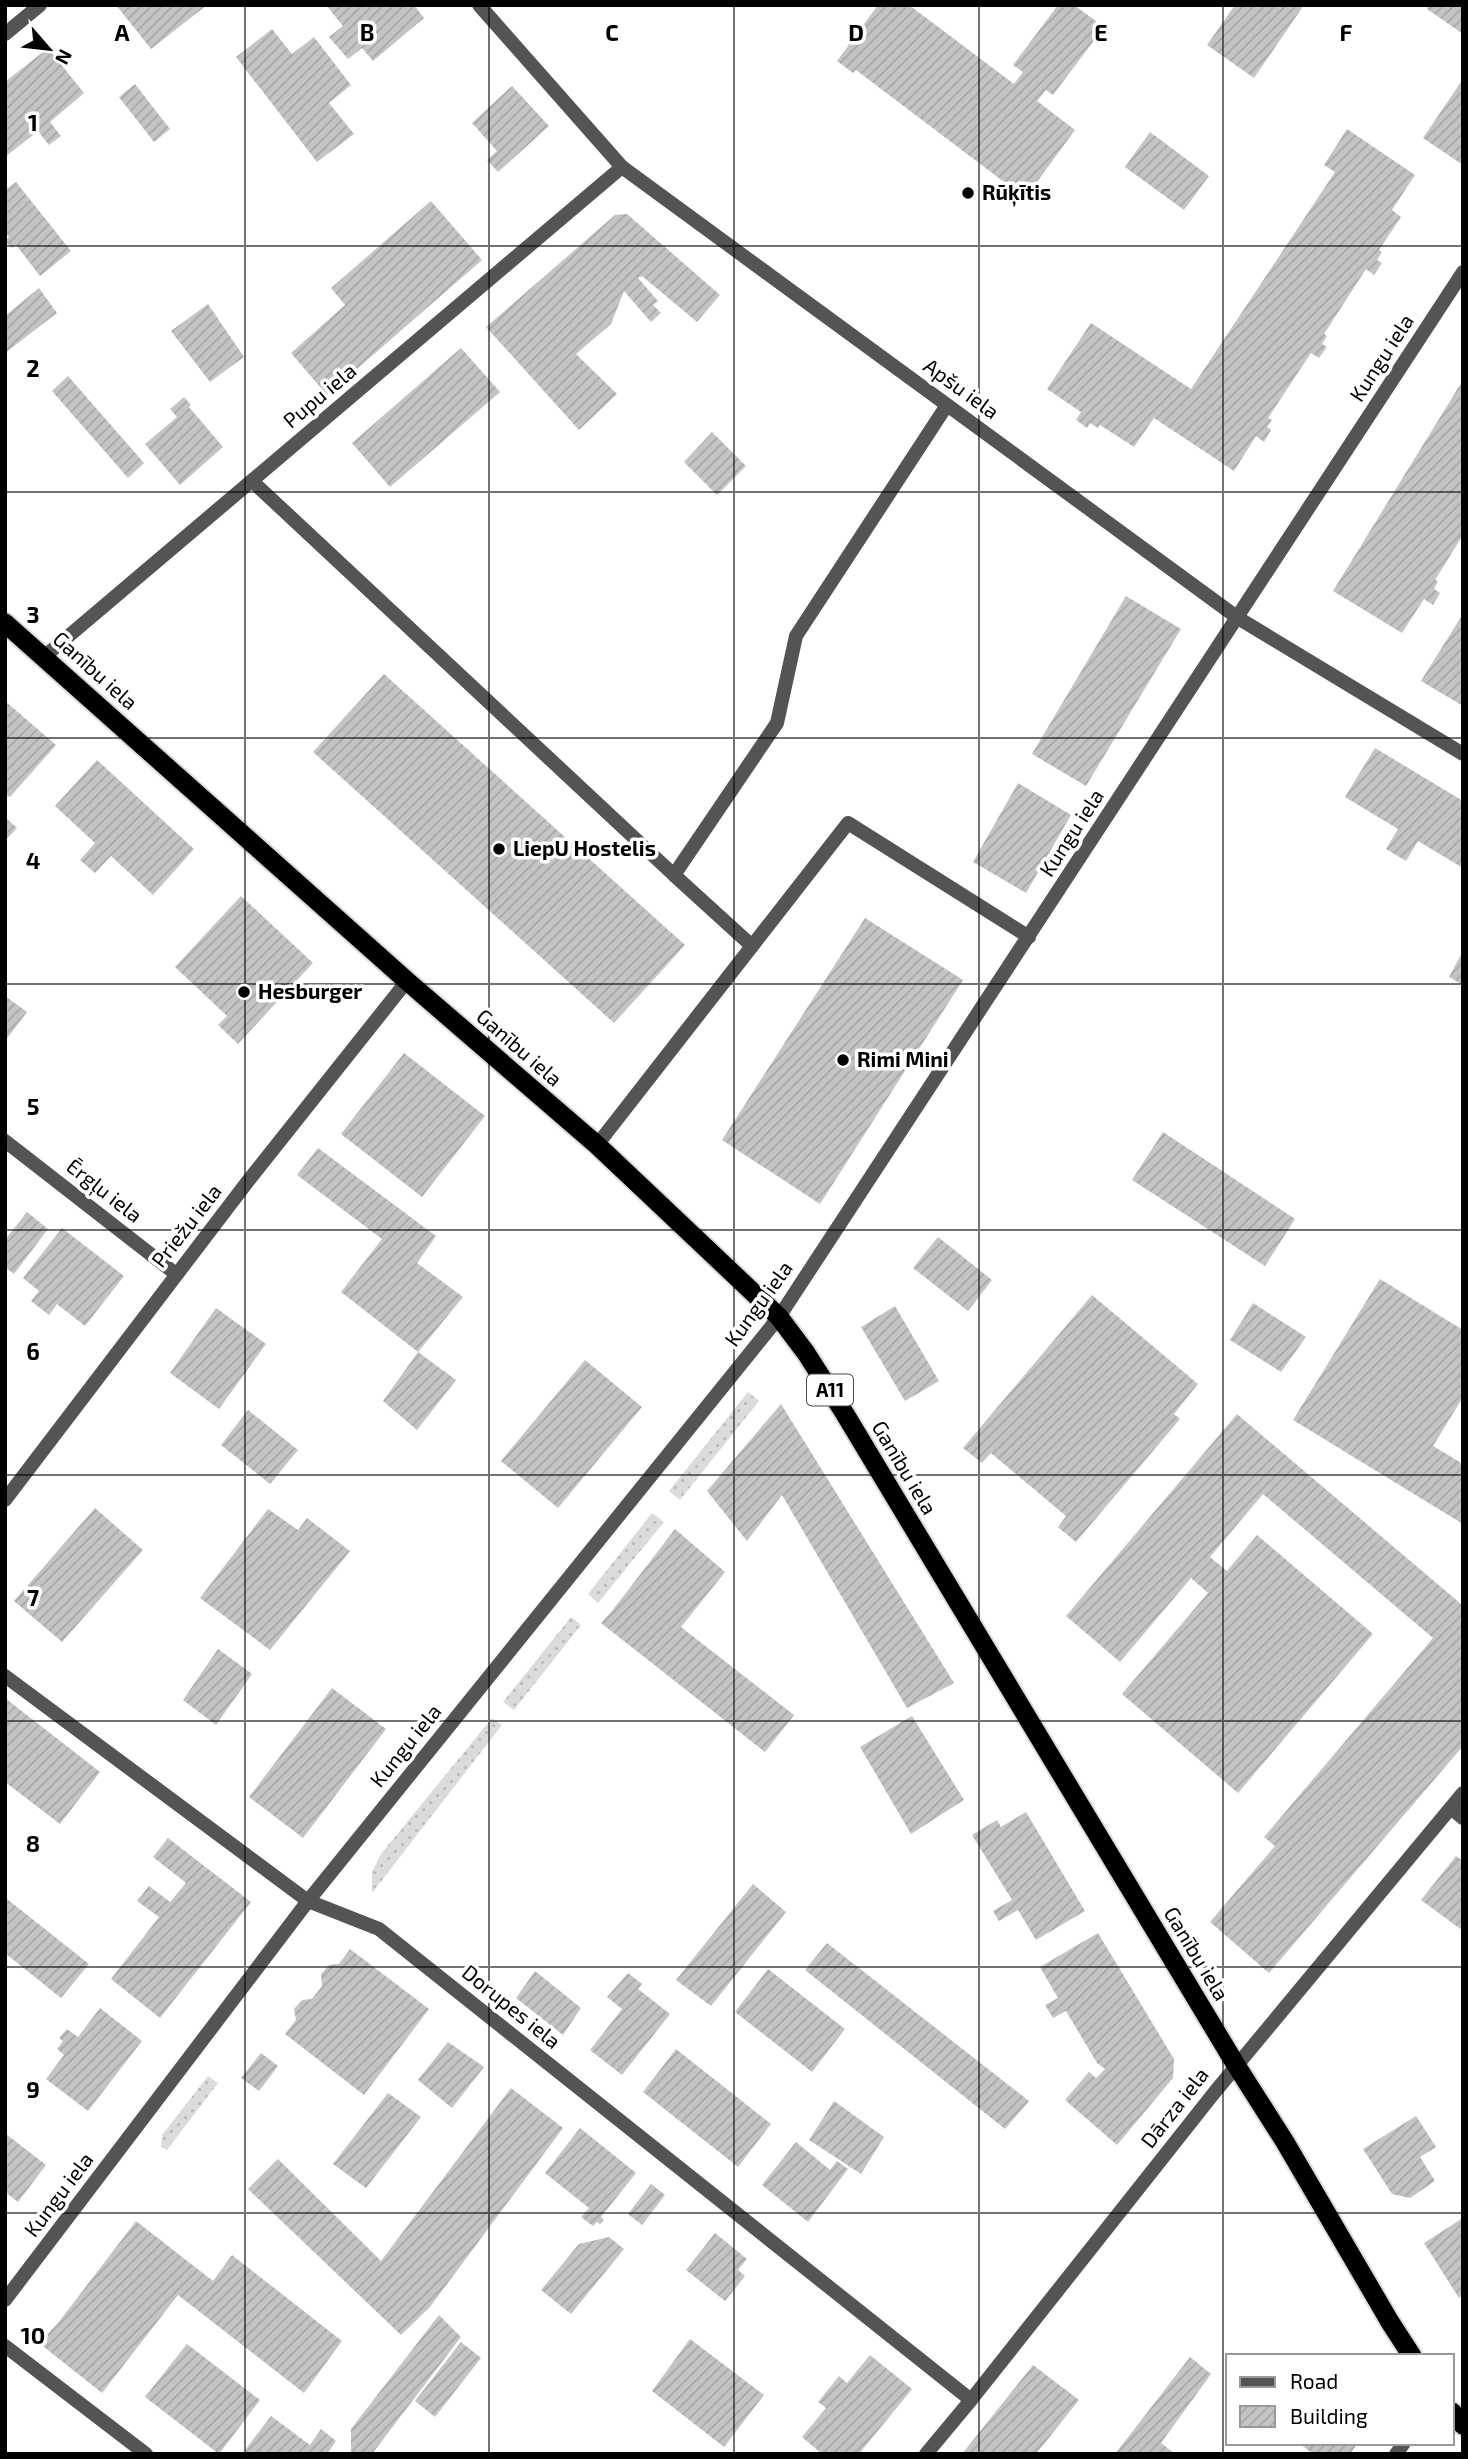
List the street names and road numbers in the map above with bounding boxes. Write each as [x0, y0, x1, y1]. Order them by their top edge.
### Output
street label: Kungu iela [1343, 309, 1418, 406]
street label: Apšu iela [919, 352, 1004, 423]
street label: Pupu iela [278, 357, 361, 433]
street label: Ganību iela [49, 625, 143, 714]
street label: Kungu iela [1033, 784, 1108, 881]
street label: Ganību iela [472, 1003, 568, 1091]
street label: Ērgļu iela [61, 1153, 148, 1229]
street label: Priežu iela [146, 1178, 226, 1272]
street label: Kungu iela [719, 1256, 797, 1351]
road number: A11 [807, 1374, 853, 1406]
street label: Ganību iela [868, 1416, 943, 1519]
street label: Kungu iela [364, 1699, 446, 1791]
street label: Ganību iela [1160, 1902, 1235, 2005]
street label: Dorupes iela [458, 1959, 566, 2053]
street label: Dārza iela [1135, 2062, 1213, 2152]
street label: Kungu iela [18, 2147, 98, 2241]

